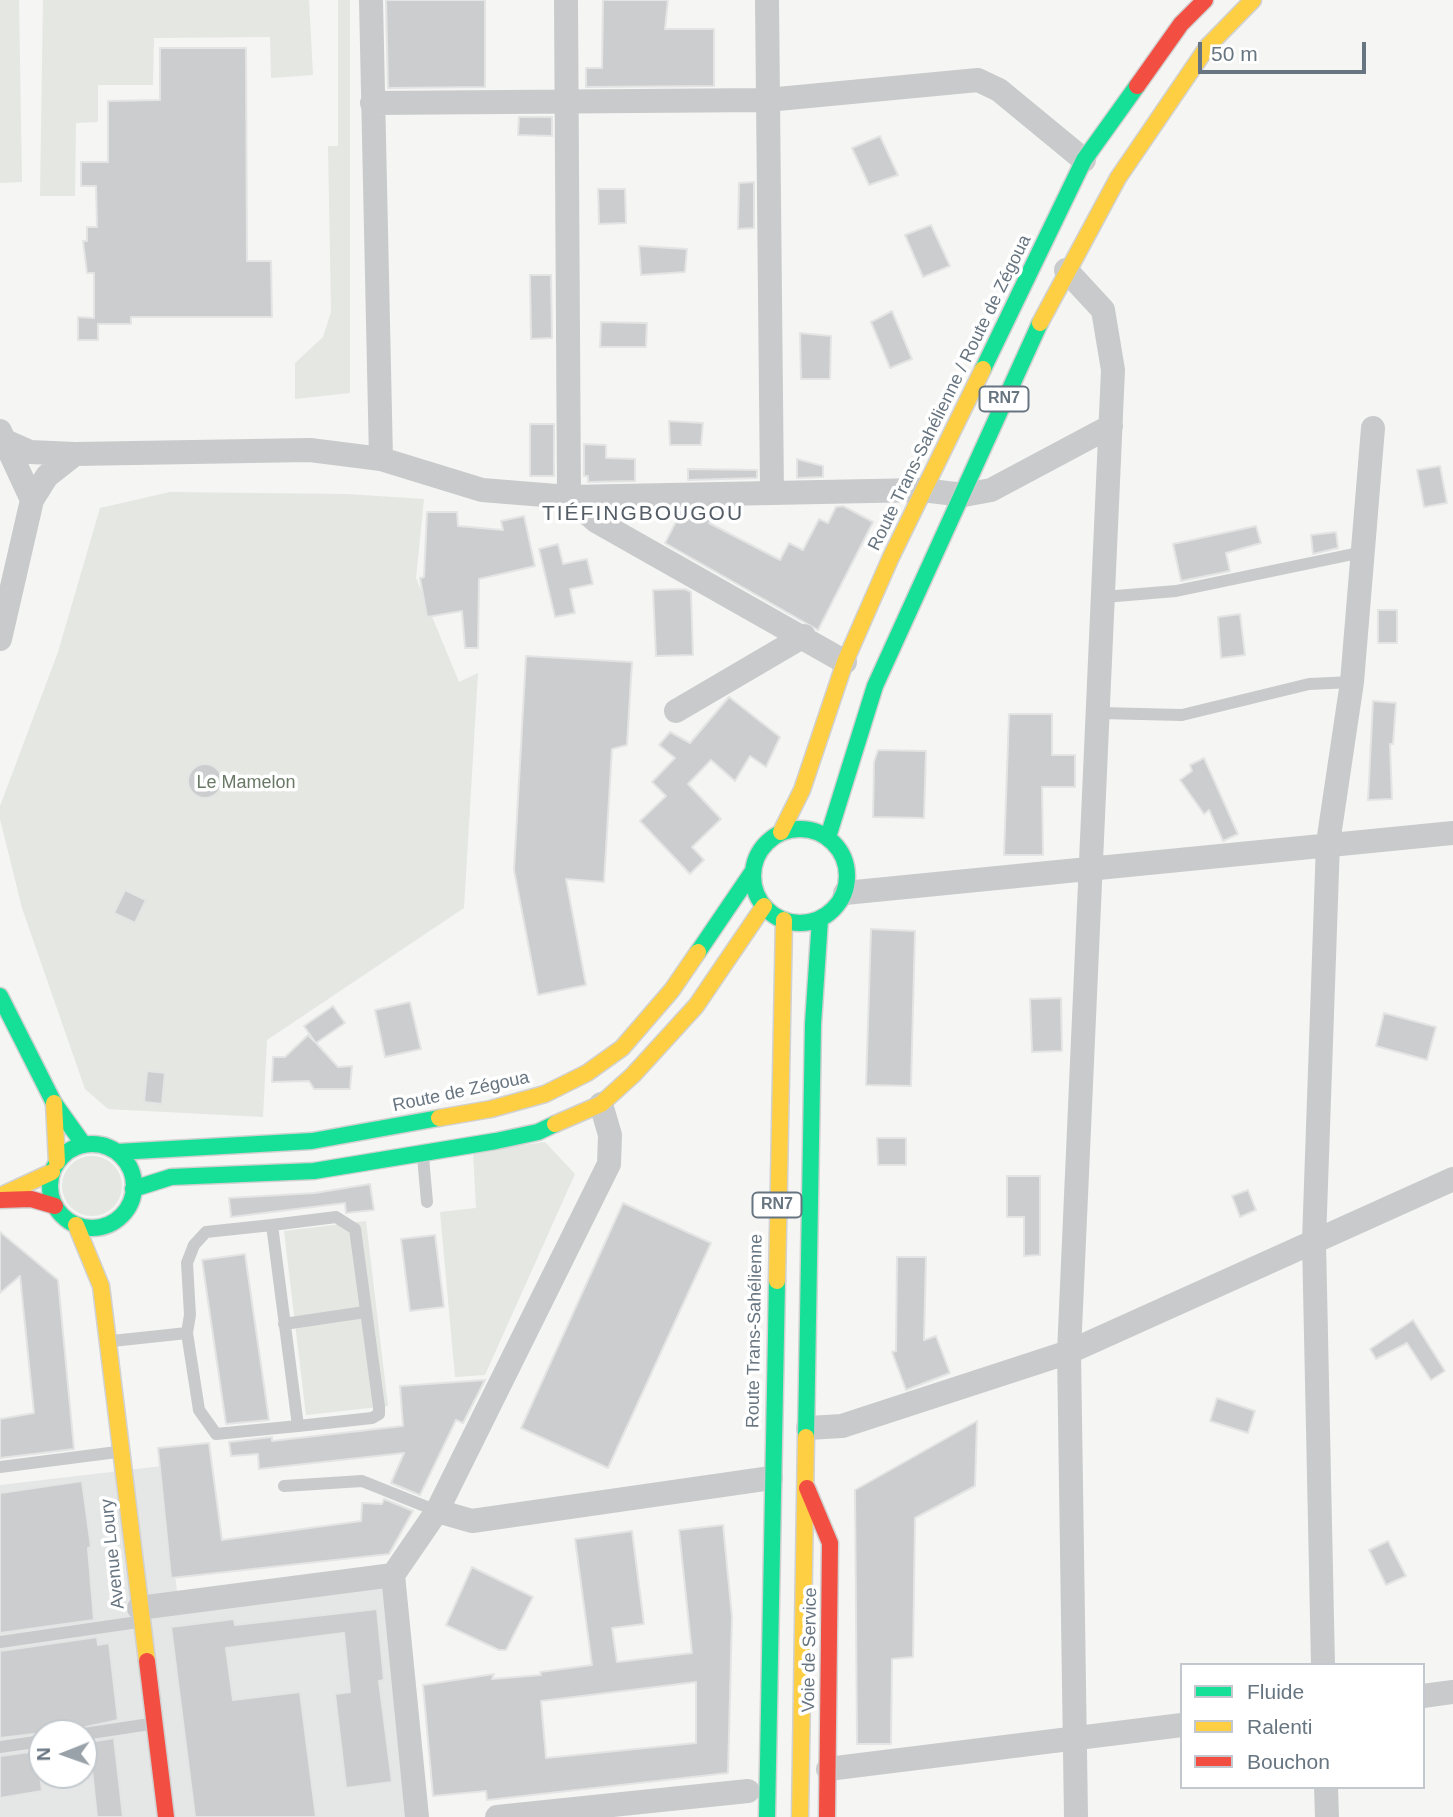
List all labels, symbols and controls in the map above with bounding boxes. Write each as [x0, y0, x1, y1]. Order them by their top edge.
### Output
scale bar [1201, 28, 1369, 72]
text: 50 m [1211, 42, 1258, 65]
street label: Route Trans-Sahélienne / Route de Zégoua [864, 232, 1036, 554]
road number: RN7 [979, 386, 1028, 412]
district label: TIÉFINGBOUGOU [544, 501, 742, 527]
park label: Le Mamelon [196, 772, 296, 794]
street label: Route de Zégoua [391, 1067, 531, 1117]
road number: RN7 [752, 1192, 802, 1218]
street label: Route Trans-Sahélienne [743, 1234, 767, 1428]
street label: Avenue Loury [96, 1498, 130, 1610]
street label: Voie de Service [798, 1587, 822, 1713]
legend [1180, 1663, 1425, 1789]
text: Fluide [1247, 1680, 1304, 1703]
text: Ralenti [1247, 1715, 1312, 1738]
north arrow [28, 1719, 98, 1789]
text: N [33, 1747, 54, 1761]
text: Bouchon [1247, 1750, 1330, 1773]

